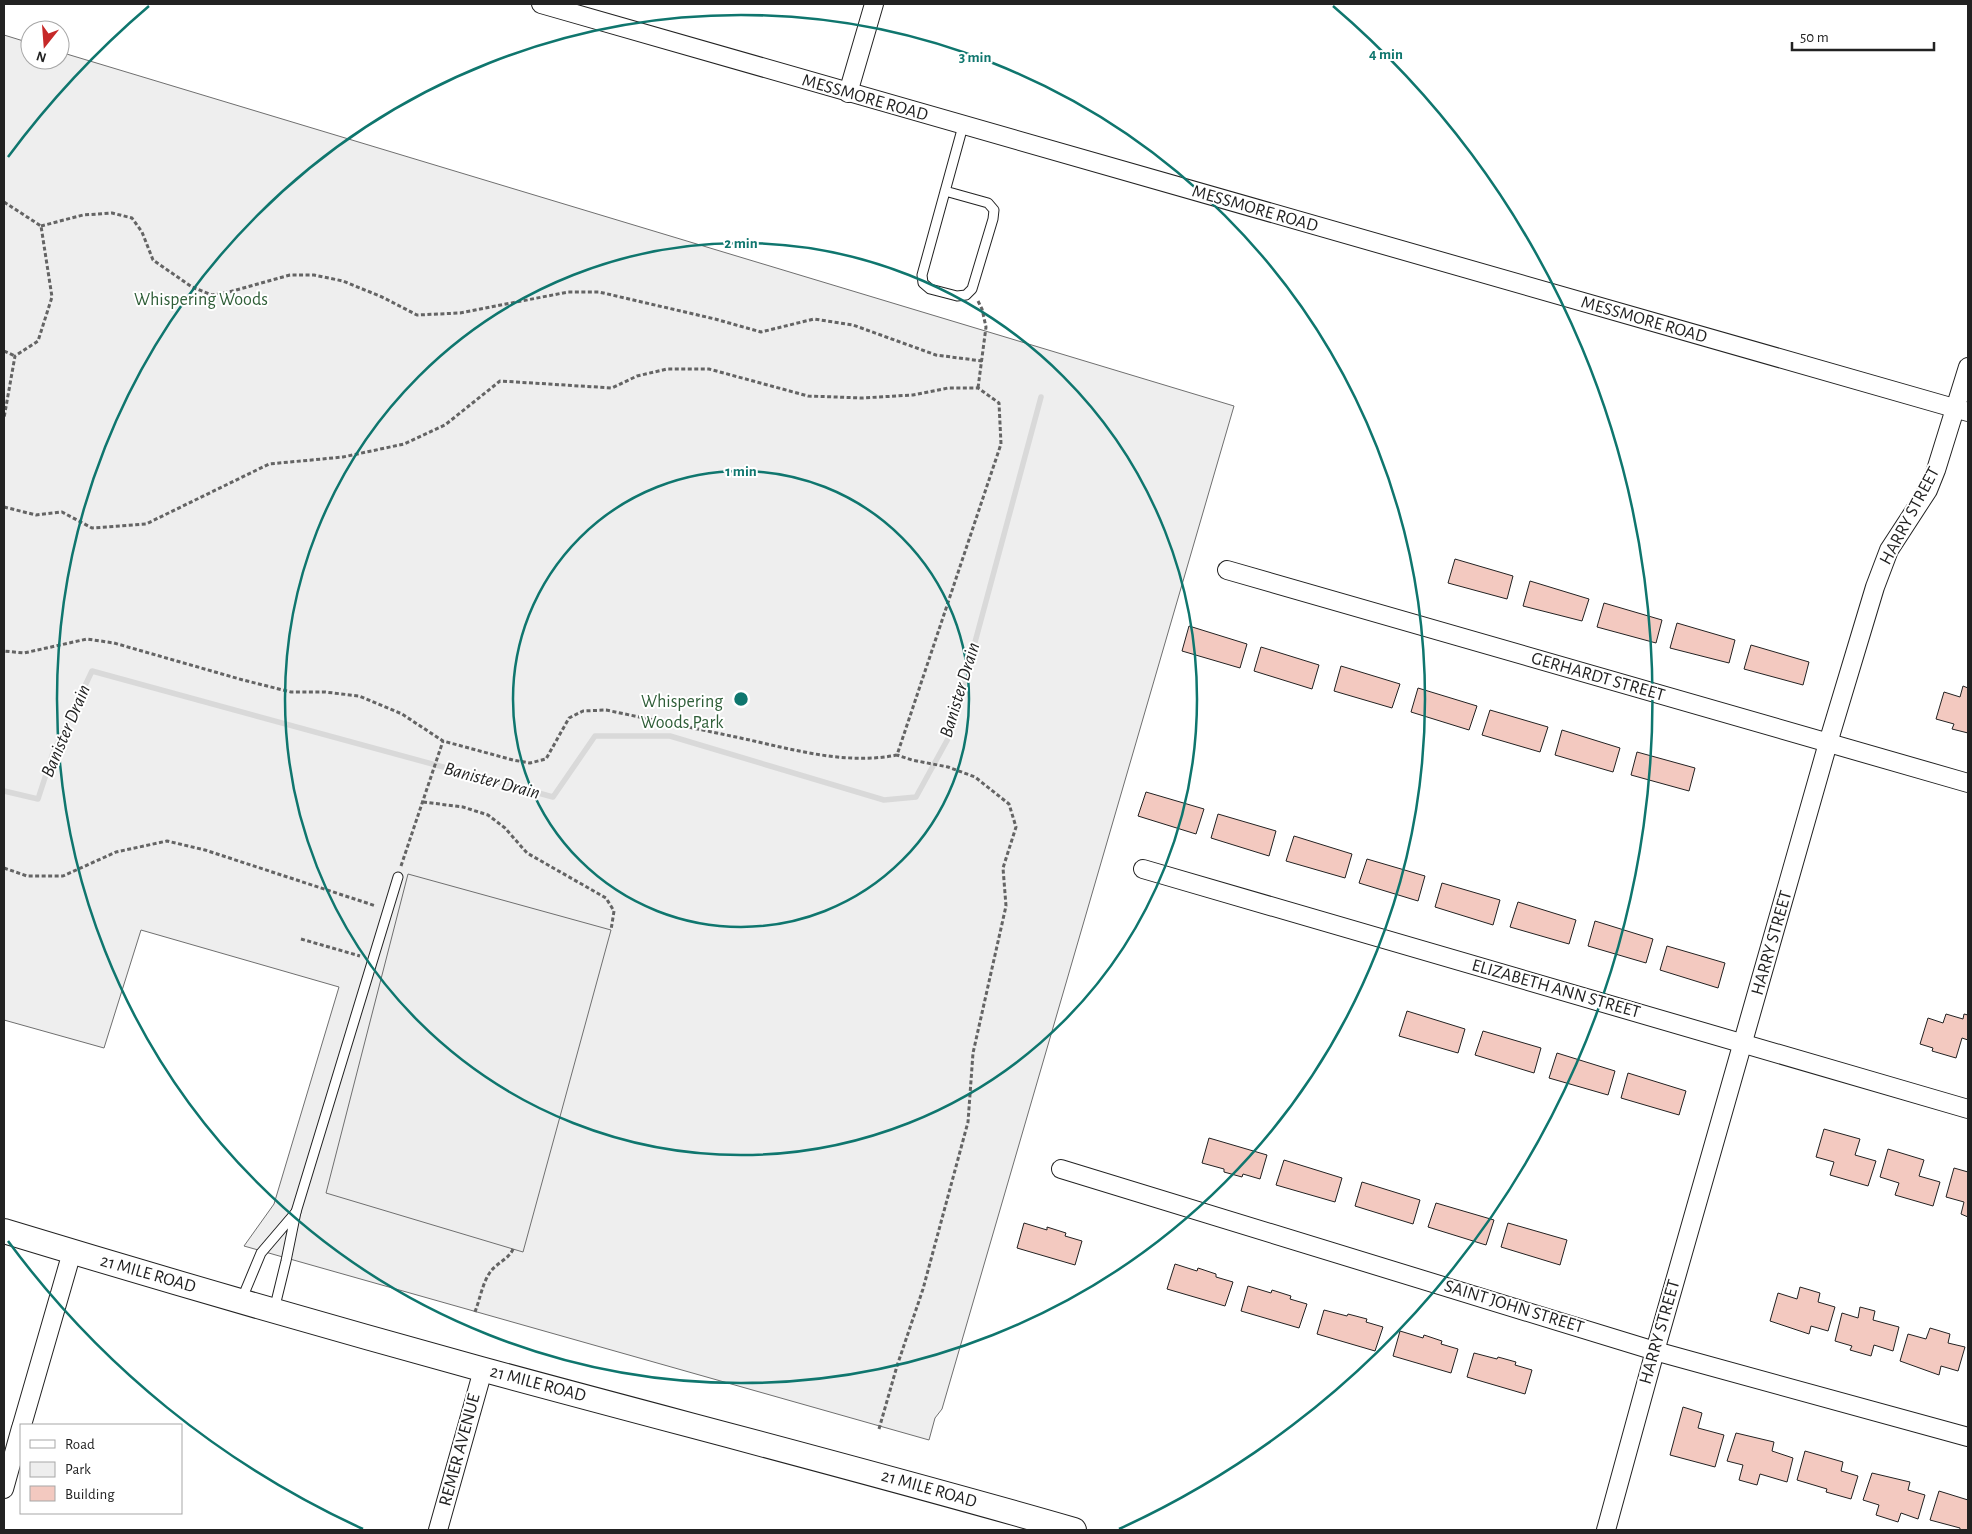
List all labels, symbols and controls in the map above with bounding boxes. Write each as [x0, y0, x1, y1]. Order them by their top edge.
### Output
north arrow [20, 20, 70, 70]
scale bar [1792, 20, 1934, 52]
text: 50 m [1800, 30, 1829, 45]
text: 4 min [1369, 47, 1403, 62]
text: N [35, 48, 48, 65]
text: 3 min [959, 50, 991, 65]
street label: MESSMORE ROAD [800, 71, 930, 125]
street label: MESSMORE ROAD [1190, 182, 1320, 236]
text: 2 min [724, 236, 758, 251]
park label: Whispering Woods [134, 291, 268, 309]
street label: MESSMORE ROAD [1579, 293, 1709, 347]
text: 1 min [725, 464, 757, 479]
street label: HARRY STREET [1877, 464, 1943, 568]
water label: Banister Drain [937, 640, 983, 740]
street label: GERHARDT STREET [1529, 649, 1667, 705]
water label: Banister Drain [38, 682, 94, 780]
centre of rings [732, 690, 750, 708]
park label: Whispering Woods Park [641, 693, 724, 732]
water label: Banister Drain [442, 759, 542, 803]
street label: HARRY STREET [1748, 889, 1796, 997]
street label: ELIZABETH ANN STREET [1470, 956, 1643, 1022]
street label: 21 MILE ROAD [98, 1252, 198, 1296]
street label: SAINT JOHN STREET [1442, 1277, 1586, 1337]
street label: HARRY STREET [1636, 1278, 1684, 1386]
street label: 21 MILE ROAD [488, 1363, 588, 1405]
street label: REMER AVENUE [436, 1392, 484, 1508]
legend [20, 1424, 182, 1514]
text: Road [65, 1437, 95, 1452]
text: Park [65, 1462, 91, 1477]
street label: 21 MILE ROAD [879, 1467, 979, 1511]
text: Building [65, 1487, 115, 1502]

